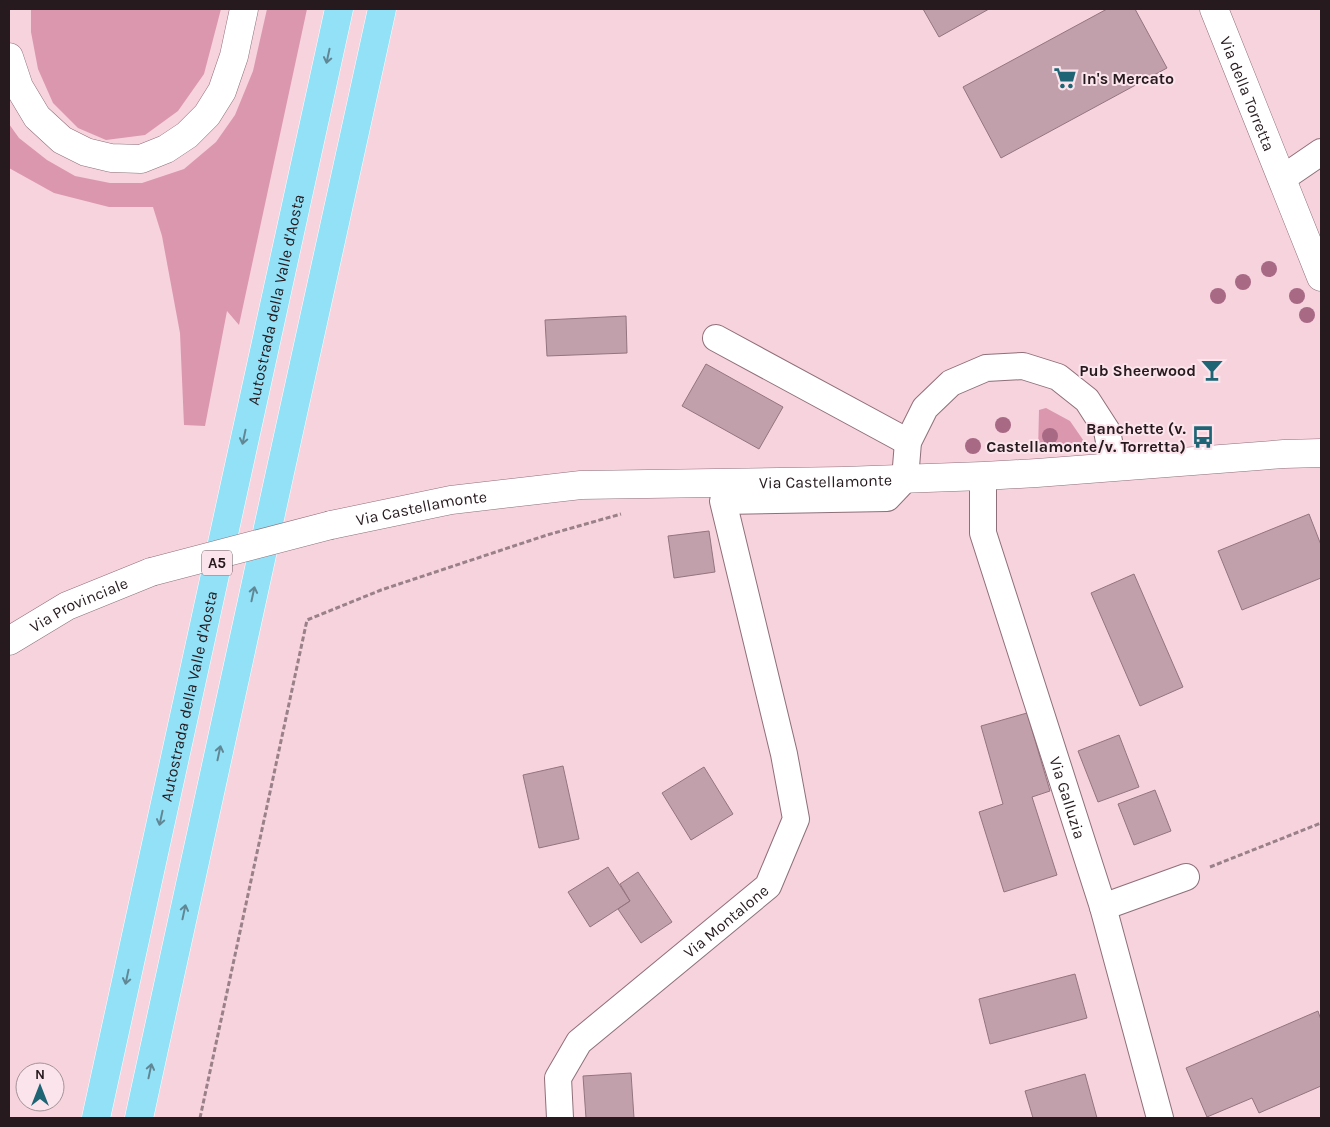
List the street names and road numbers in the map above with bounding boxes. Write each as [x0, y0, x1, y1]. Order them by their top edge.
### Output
street label: Via della Torretta [1216, 33, 1279, 154]
street label: Autostrada della Valle d'Aosta [243, 192, 308, 407]
street label: Via Castellamonte [759, 470, 892, 492]
street label: Via Castellamonte [354, 486, 488, 529]
road number: A5 [202, 550, 232, 576]
street label: Via Provinciale [26, 573, 131, 636]
street label: Autostrada della Valle d'Aosta [156, 589, 221, 803]
street label: Via Galluzia [1046, 754, 1090, 841]
street label: Via Montalone [679, 880, 772, 961]

